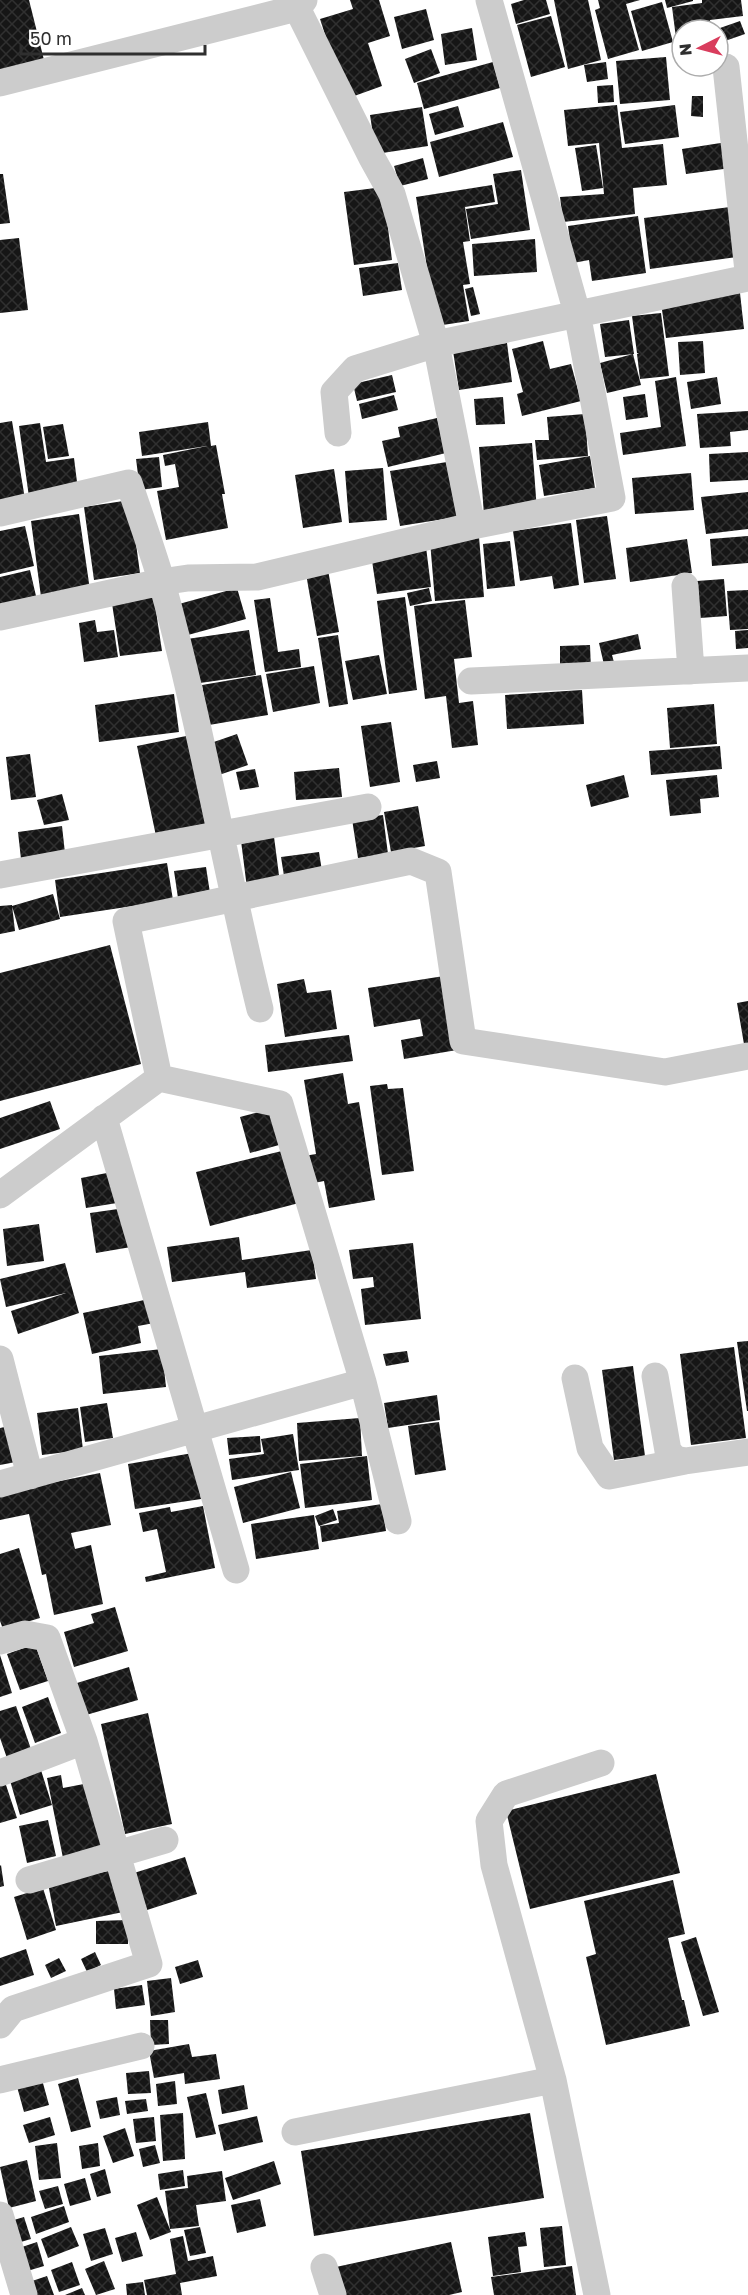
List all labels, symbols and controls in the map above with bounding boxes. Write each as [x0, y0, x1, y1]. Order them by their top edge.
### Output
scale bar [21, 18, 206, 56]
north arrow [670, 18, 730, 78]
text: 50 m [30, 27, 72, 49]
text: N [675, 42, 696, 57]

